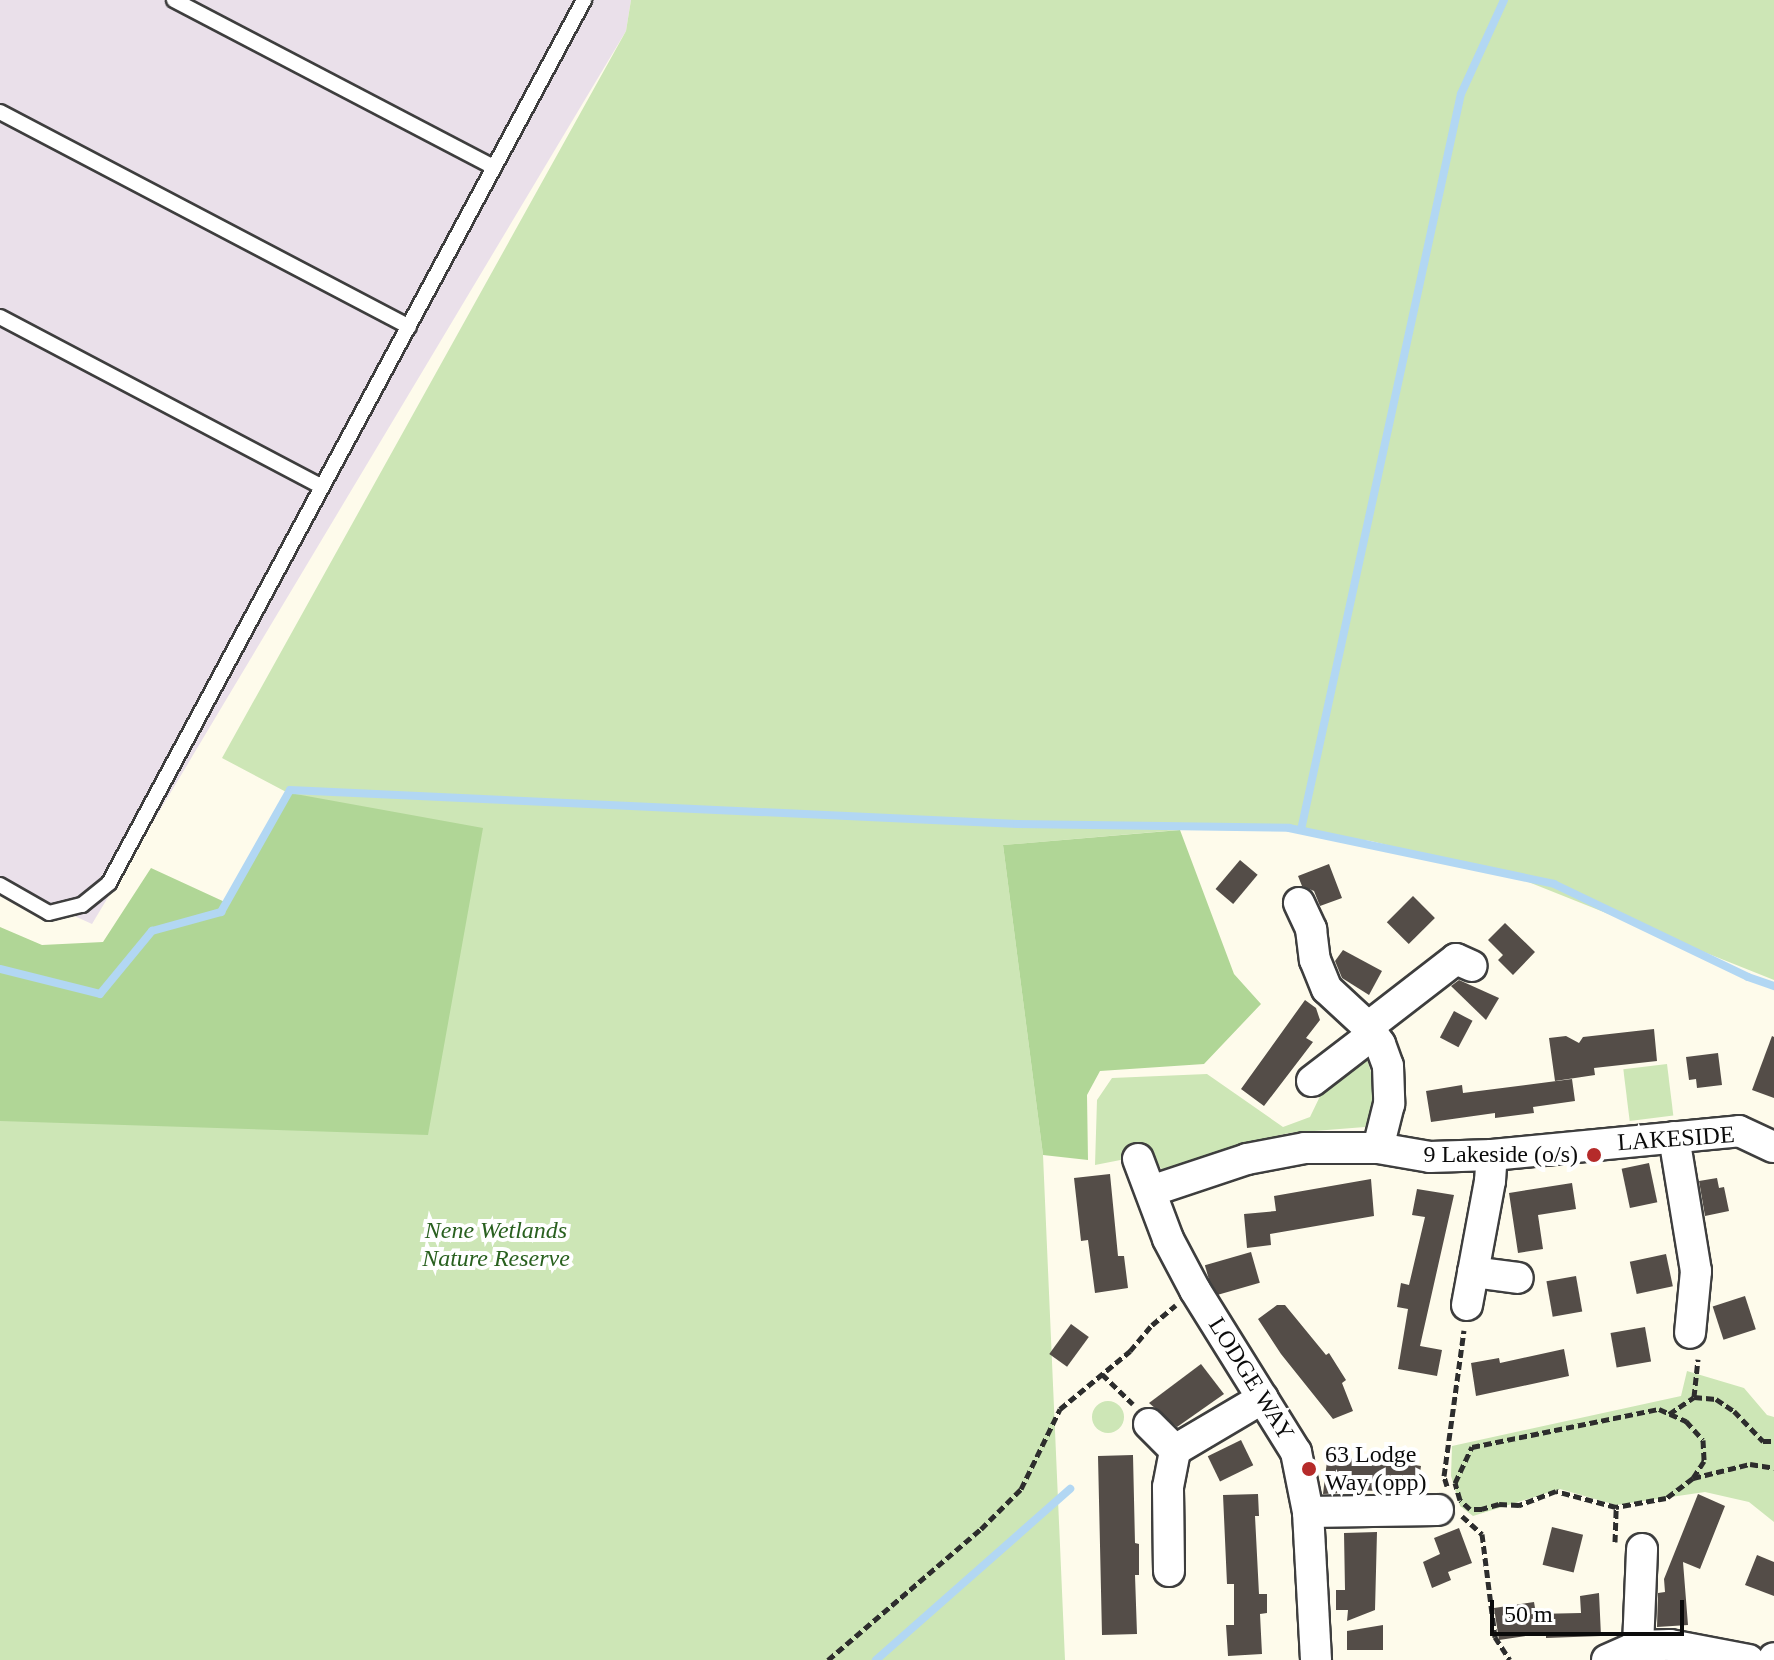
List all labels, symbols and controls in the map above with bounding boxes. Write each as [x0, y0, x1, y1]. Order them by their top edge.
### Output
street label: LAKESIDE [1616, 1121, 1736, 1157]
place label: 9 Lakeside (o/s) [1423, 1141, 1578, 1169]
marker: 9 Lakeside (o/s) [1585, 1146, 1603, 1164]
park label: Nene Wetlands Nature Reserve [422, 1217, 570, 1273]
street label: LODGE WAY [1202, 1312, 1300, 1446]
place label: 63 Lodge Way (opp) [1325, 1441, 1426, 1497]
marker: 63 Lodge Way (opp) [1300, 1460, 1318, 1478]
scale bar [1494, 1584, 1688, 1634]
text: 50 m [1504, 1601, 1553, 1627]

